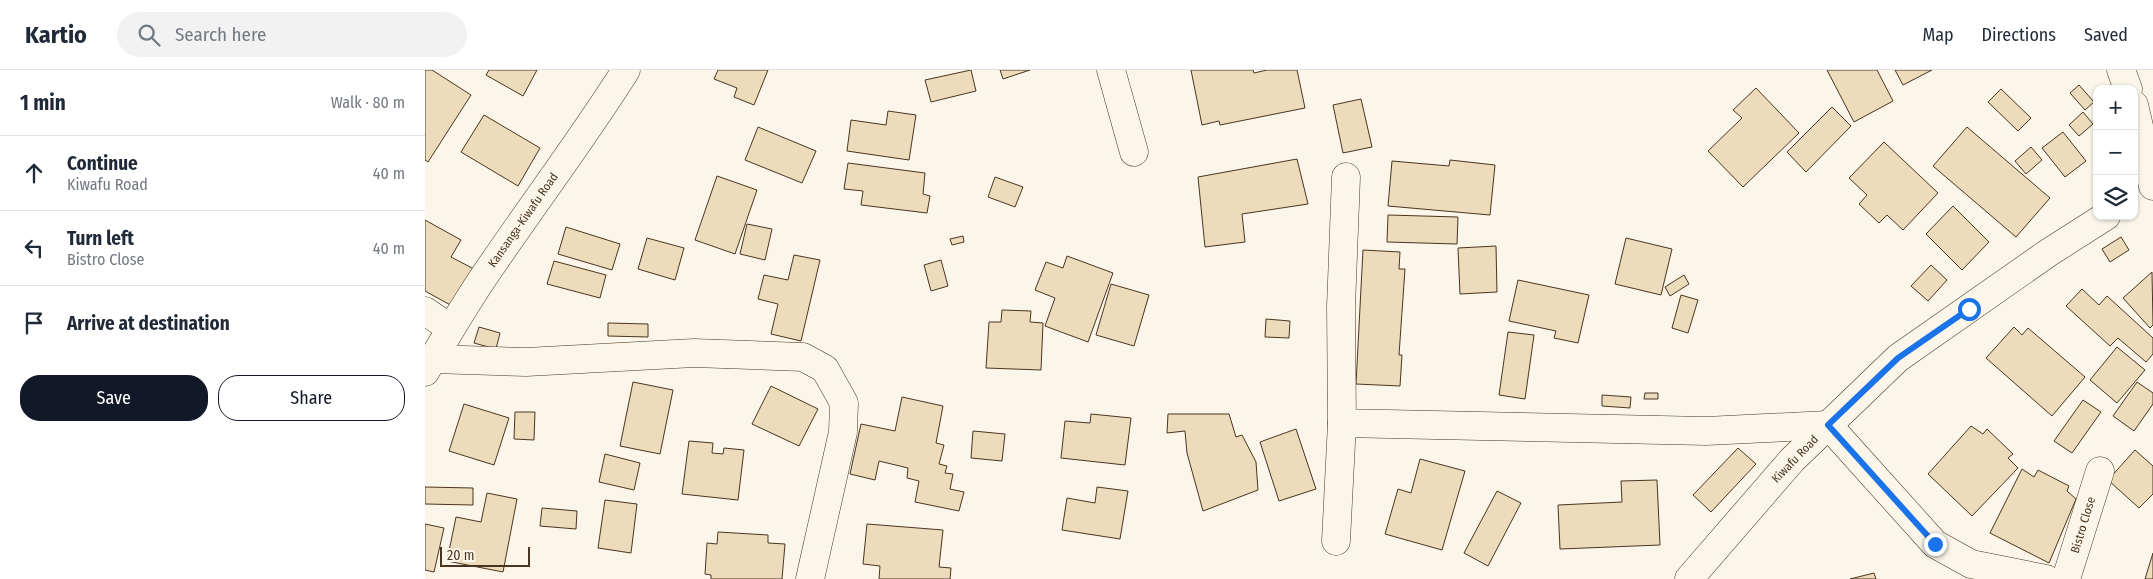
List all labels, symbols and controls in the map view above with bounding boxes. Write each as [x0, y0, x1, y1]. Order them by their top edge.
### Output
search box [117, 12, 467, 57]
text: Kartio [25, 21, 87, 49]
icon: search [135, 21, 163, 49]
text: Search here [175, 23, 266, 46]
text: Map [1922, 24, 1954, 46]
text: Directions [1982, 24, 2056, 46]
text: Saved [2084, 24, 2128, 46]
map controls [2093, 85, 2138, 220]
button: + [2093, 85, 2138, 130]
text: 1 min [20, 90, 66, 116]
text: Walk · 80 m [331, 93, 405, 112]
button: − [2093, 130, 2138, 175]
text: Continue [67, 152, 138, 175]
icon: ahead [20, 159, 48, 187]
text: 40 m [373, 164, 405, 183]
street label: Kansanga-Kiwafu Road [485, 170, 561, 270]
text: Kiwafu Road [67, 175, 148, 194]
button: layers [2093, 175, 2138, 220]
text: Turn left [67, 227, 134, 250]
icon: left [20, 234, 48, 262]
text: 40 m [373, 239, 405, 258]
text: Bistro Close [67, 250, 144, 269]
route start [1958, 298, 1981, 321]
icon: arrive [20, 309, 48, 337]
text: Arrive at destination [67, 312, 230, 335]
button: Save [20, 375, 208, 421]
button: Share [218, 375, 405, 421]
street label: Kiwafu Road [1769, 432, 1821, 486]
street label: Bistro Close [2068, 495, 2098, 555]
route end [1924, 533, 1947, 556]
scale bar [440, 544, 530, 567]
text: 20 m [447, 547, 475, 564]

